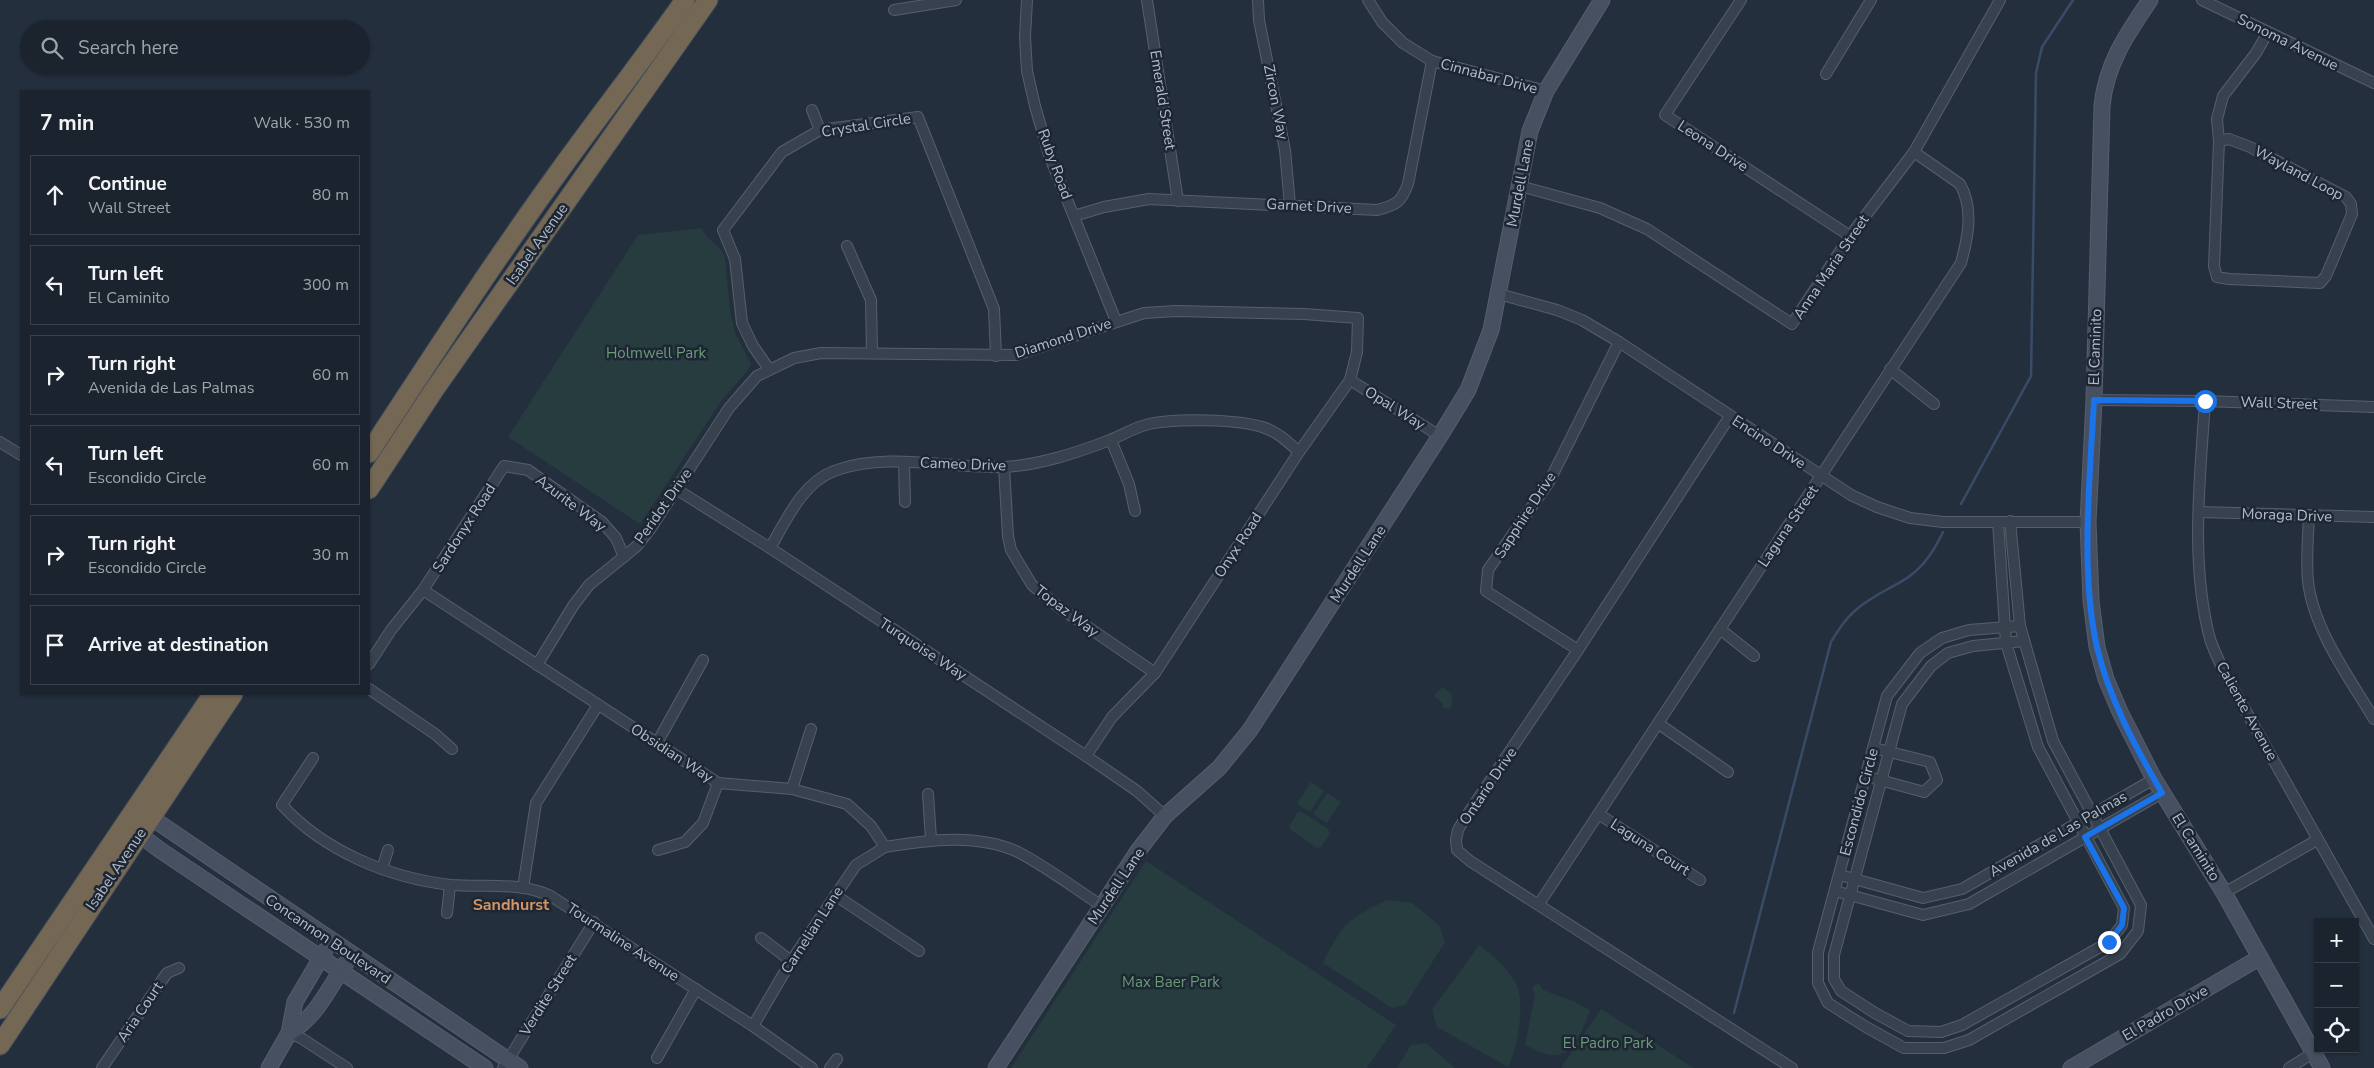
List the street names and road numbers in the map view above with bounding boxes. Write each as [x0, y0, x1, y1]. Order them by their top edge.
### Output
street label: Sonoma Avenue [2234, 9, 2342, 75]
street label: Emerald Street [1145, 49, 1181, 152]
street label: Cinnabar Drive [1438, 53, 1540, 99]
street label: Zircon Way [1259, 63, 1293, 142]
street label: Crystal Circle [820, 108, 912, 142]
street label: Leona Drive [1674, 116, 1752, 176]
street label: Ruby Road [1033, 126, 1077, 202]
street label: Murdell Lane [1502, 138, 1538, 228]
street label: Wayland Loop [2251, 141, 2347, 205]
street label: Garnet Drive [1266, 194, 1352, 218]
street label: Isabel Avenue [502, 199, 572, 289]
street label: Anna Maria Street [1789, 210, 1874, 323]
street label: El Caminito [2084, 308, 2106, 386]
street label: Diamond Drive [1012, 313, 1114, 363]
street label: Opal Way [1361, 382, 1429, 435]
street label: Wall Street [2240, 392, 2319, 414]
street label: Encino Drive [1728, 411, 1810, 473]
street label: Cameo Drive [919, 452, 1007, 476]
street label: Peridot Drive [630, 464, 696, 548]
street label: Sapphire Drive [1490, 468, 1560, 562]
street label: Azurite Way [532, 470, 611, 536]
street label: Sardonyx Road [428, 480, 500, 576]
street label: Laguna Street [1753, 481, 1823, 571]
street label: Moraga Drive [2241, 503, 2333, 527]
street label: Onyx Road [1209, 508, 1267, 582]
street label: Murdell Lane [1325, 521, 1391, 607]
street label: Topaz Way [1031, 580, 1103, 642]
street label: Turquoise Way [875, 613, 971, 685]
street label: Caliente Avenue [2212, 658, 2282, 764]
street label: Obsidian Way [627, 719, 717, 787]
street label: Ontario Drive [1455, 743, 1521, 829]
street label: Escondido Circle [1835, 746, 1883, 858]
street label: Avenida de Las Palmas [1985, 786, 2131, 882]
street label: El Caminito [2167, 809, 2225, 885]
street label: Laguna Court [1606, 814, 1694, 881]
street label: Isabel Avenue [81, 824, 151, 914]
street label: Murdell Lane [1083, 844, 1149, 928]
street label: Carnelian Lane [776, 882, 848, 978]
street label: Concannon Boulevard [261, 889, 395, 989]
street label: Tourmaline Avenue [563, 898, 683, 986]
street label: Verdite Street [514, 950, 581, 1041]
street label: Aria Court [112, 977, 168, 1046]
street label: El Padro Drive [2118, 980, 2212, 1046]

